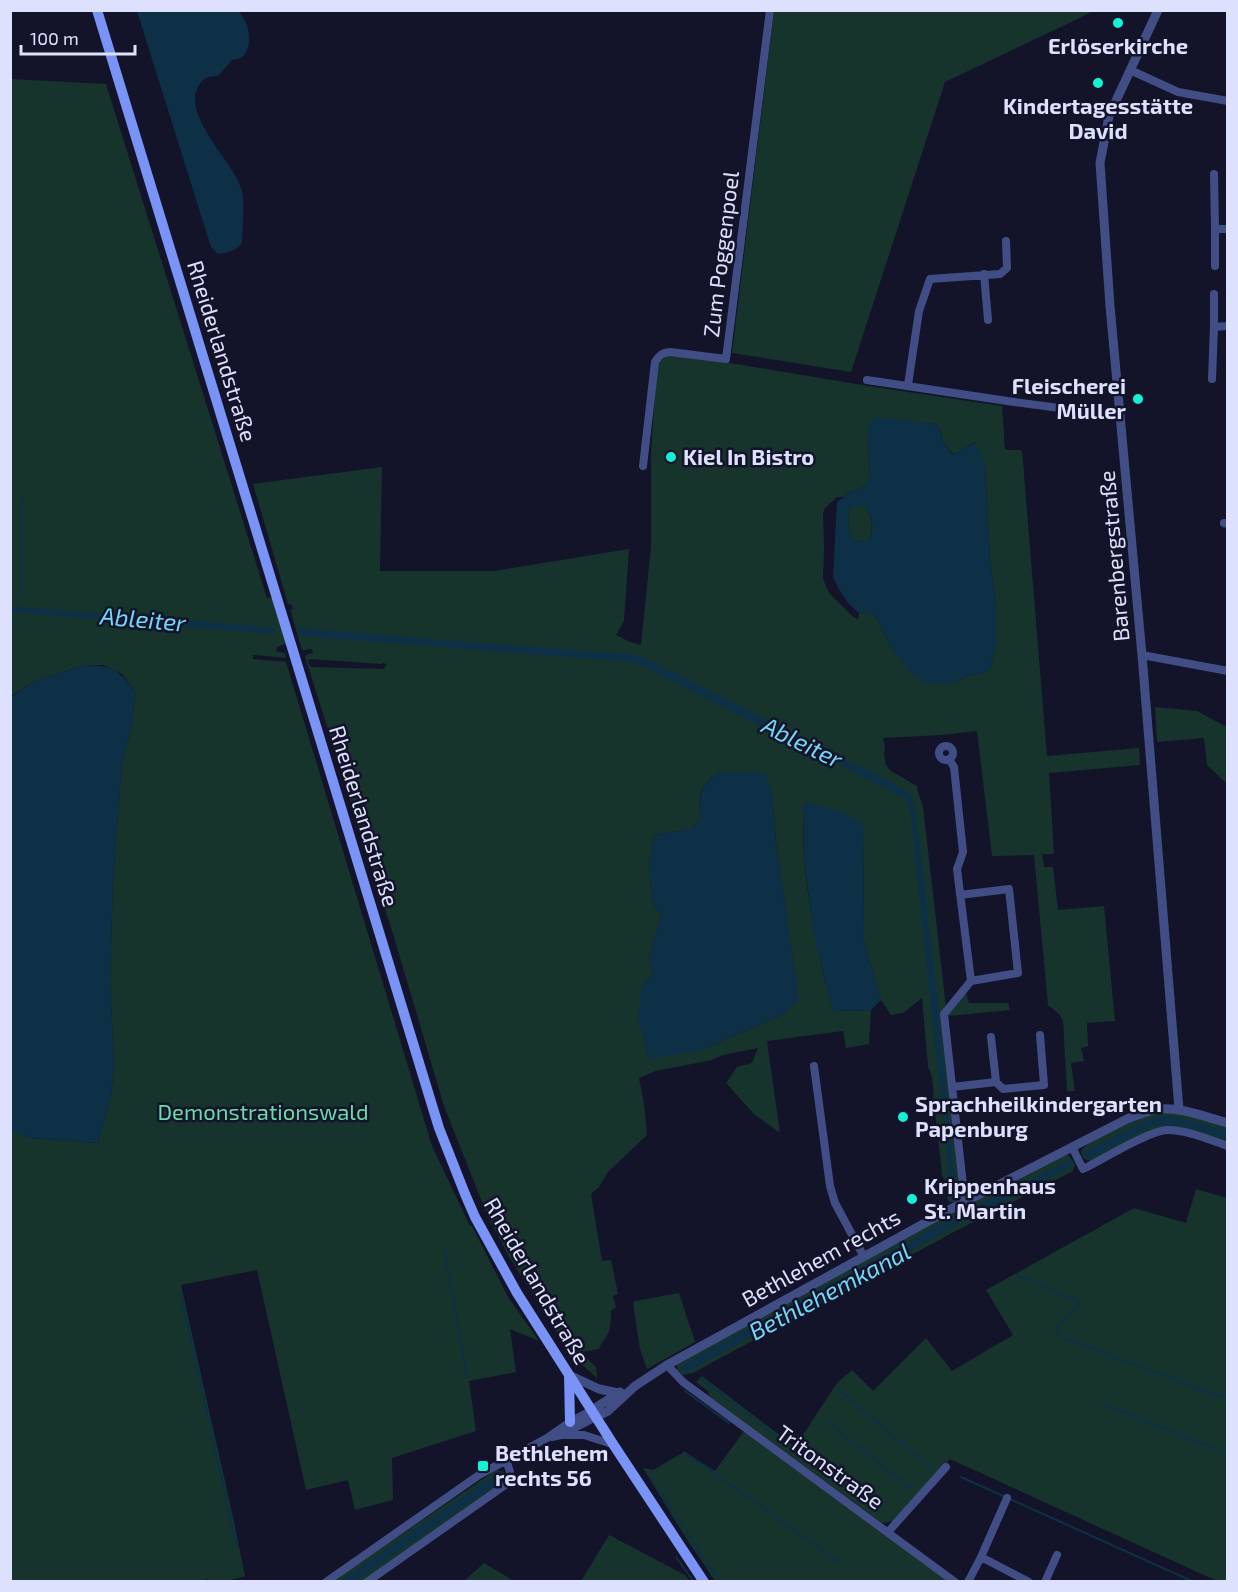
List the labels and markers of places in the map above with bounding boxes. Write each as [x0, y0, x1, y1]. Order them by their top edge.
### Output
marker: Erlöserkirche [1111, 16, 1125, 30]
place label: Erlöserkirche [1048, 32, 1188, 58]
marker: Kindertagesstätte David [1091, 76, 1105, 90]
place label: Kindertagesstätte David [1003, 92, 1193, 143]
place label: Fleischerei Müller [1012, 372, 1127, 423]
marker: Fleischerei Müller [1131, 392, 1145, 406]
place label: Kiel In Bistro [683, 443, 814, 469]
marker: Kiel In Bistro [664, 450, 678, 464]
place label: Sprachheilkindergarten Papenburg [915, 1090, 1162, 1141]
marker: Sprachheilkindergarten Papenburg [896, 1110, 910, 1124]
place label: Krippenhaus St. Martin [924, 1172, 1056, 1223]
marker: Krippenhaus St. Martin [905, 1192, 919, 1206]
place label: Bethlehem rechts 56 [495, 1439, 608, 1490]
marker: Bethlehem rechts 56 [476, 1459, 490, 1473]

